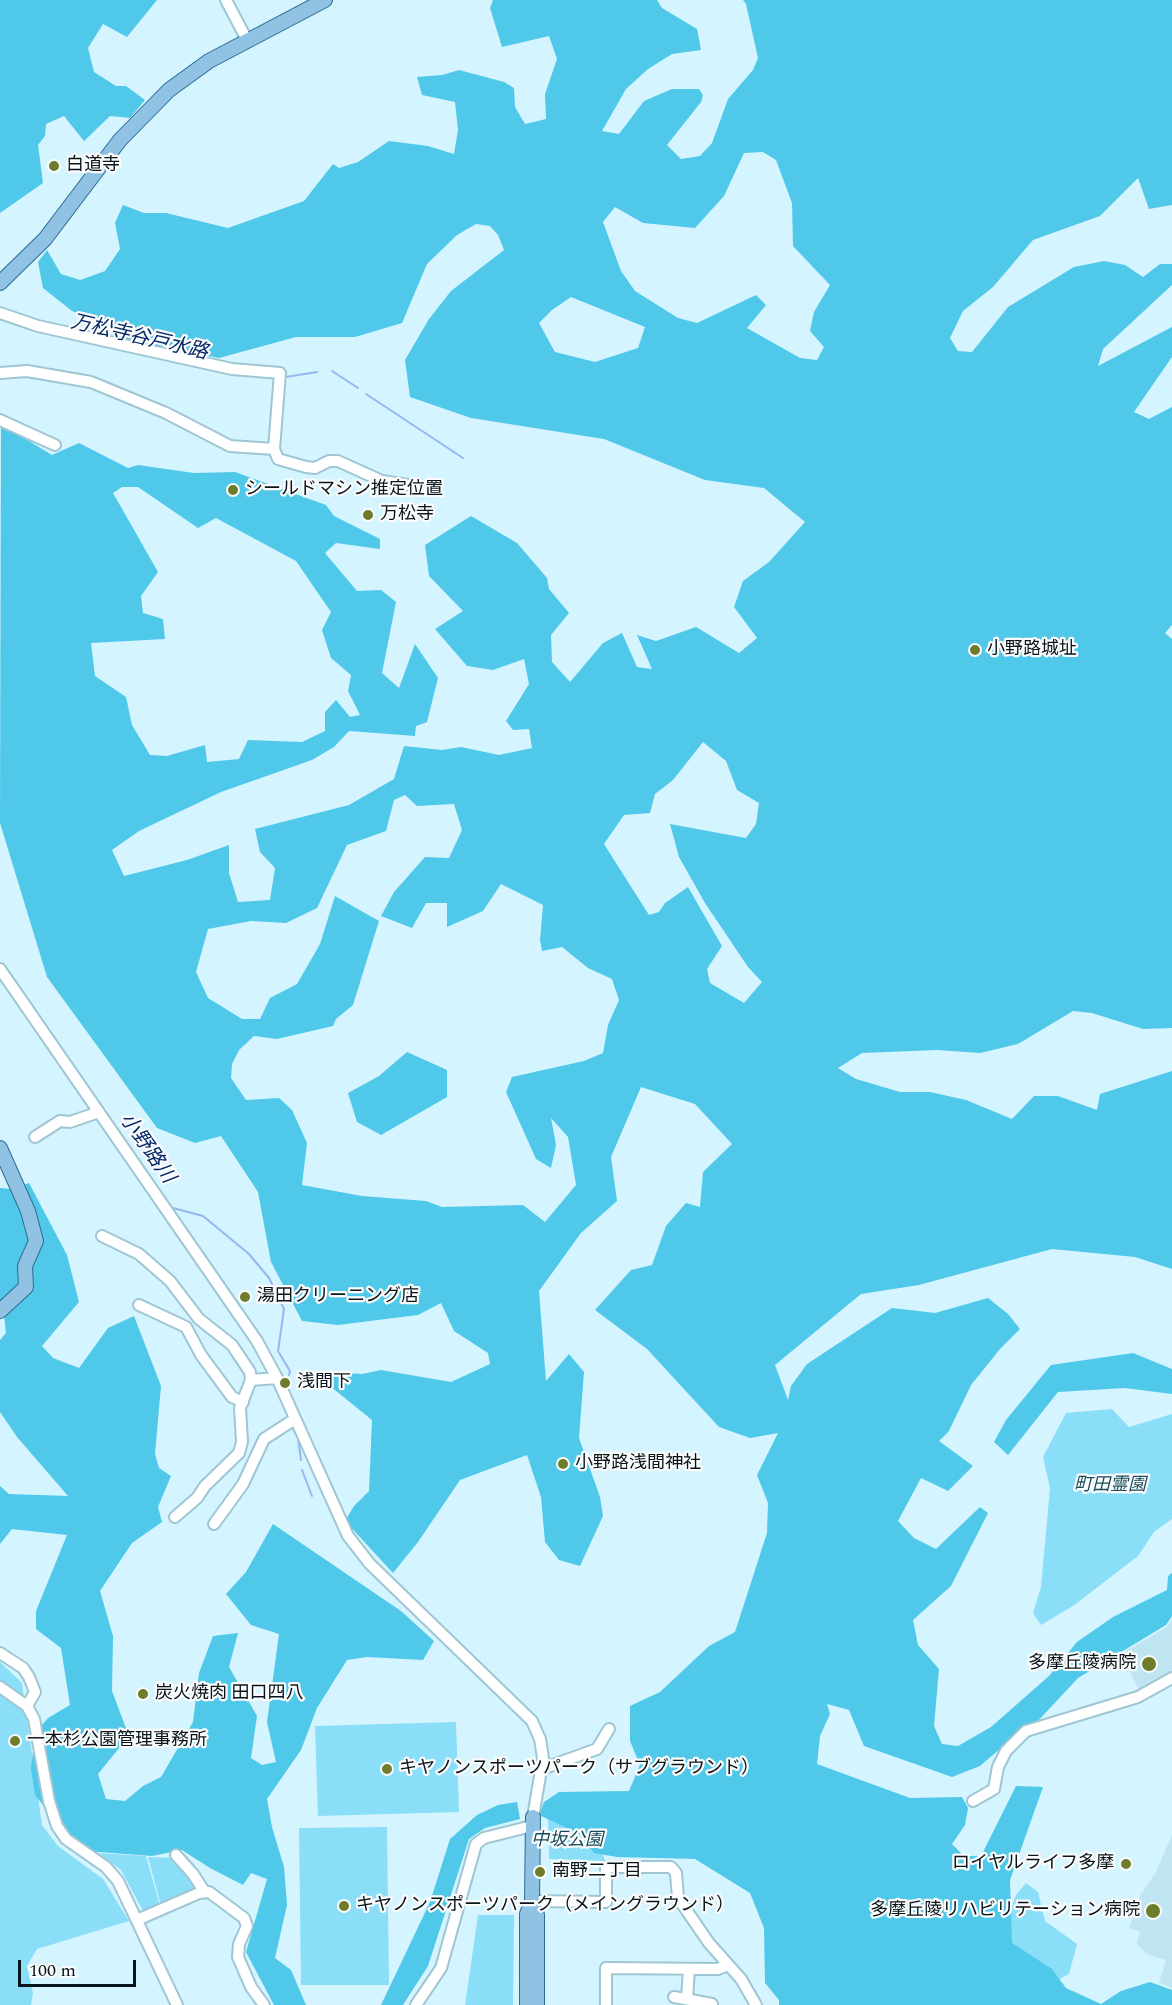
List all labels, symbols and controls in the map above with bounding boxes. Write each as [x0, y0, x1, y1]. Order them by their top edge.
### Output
place label: 白道寺 [66, 155, 120, 177]
marker: 白道寺 [47, 159, 61, 173]
water label: 万松寺谷戸水路 [68, 312, 210, 366]
place label: シールドマシン推定位置 [245, 479, 443, 501]
marker: シールドマシン推定位置 [226, 483, 240, 497]
place label: 万松寺 [380, 504, 434, 526]
marker: 万松寺 [361, 508, 375, 522]
place label: 小野路城址 [987, 639, 1077, 661]
marker: 小野路城址 [968, 643, 982, 657]
water label: 小野路川 [113, 1109, 179, 1189]
place label: 湯田クリーニング店 [257, 1286, 419, 1308]
marker: 湯田クリーニング店 [238, 1290, 252, 1304]
place label: 浅間下 [297, 1372, 351, 1394]
marker: 浅間下 [278, 1376, 292, 1390]
place label: 小野路浅間神社 [575, 1453, 701, 1475]
marker: 小野路浅間神社 [556, 1457, 570, 1471]
park label: 町田霊園 [1074, 1475, 1146, 1497]
place label: 多摩丘陵病院 [1028, 1653, 1136, 1675]
marker: 多摩丘陵病院 [1140, 1655, 1158, 1673]
place label: 炭火焼肉 田口四八 [155, 1683, 303, 1705]
marker: 炭火焼肉 田口四八 [136, 1687, 150, 1701]
place label: 一本杉公園管理事務所 [27, 1730, 207, 1752]
marker: 一本杉公園管理事務所 [8, 1734, 22, 1748]
place label: キヤノンスポーツパーク（サブグラウンド） [399, 1758, 759, 1780]
marker: キヤノンスポーツパーク（サブグラウンド） [380, 1762, 394, 1776]
park label: 中坂公園 [531, 1830, 603, 1852]
place label: ロイヤルライフ多摩 [952, 1853, 1114, 1875]
marker: ロイヤルライフ多摩 [1119, 1857, 1133, 1871]
place label: 南野二丁目 [552, 1861, 642, 1883]
marker: 南野二丁目 [533, 1865, 547, 1879]
place label: キヤノンスポーツパーク（メイングラウンド） [356, 1895, 734, 1917]
marker: キヤノンスポーツパーク（メイングラウンド） [337, 1899, 351, 1913]
place label: 多摩丘陵リハビリテーション病院 [870, 1900, 1140, 1922]
marker: 多摩丘陵リハビリテーション病院 [1144, 1902, 1162, 1920]
scale bar [21, 1948, 140, 1986]
text: 100 m [29, 1957, 76, 1984]

